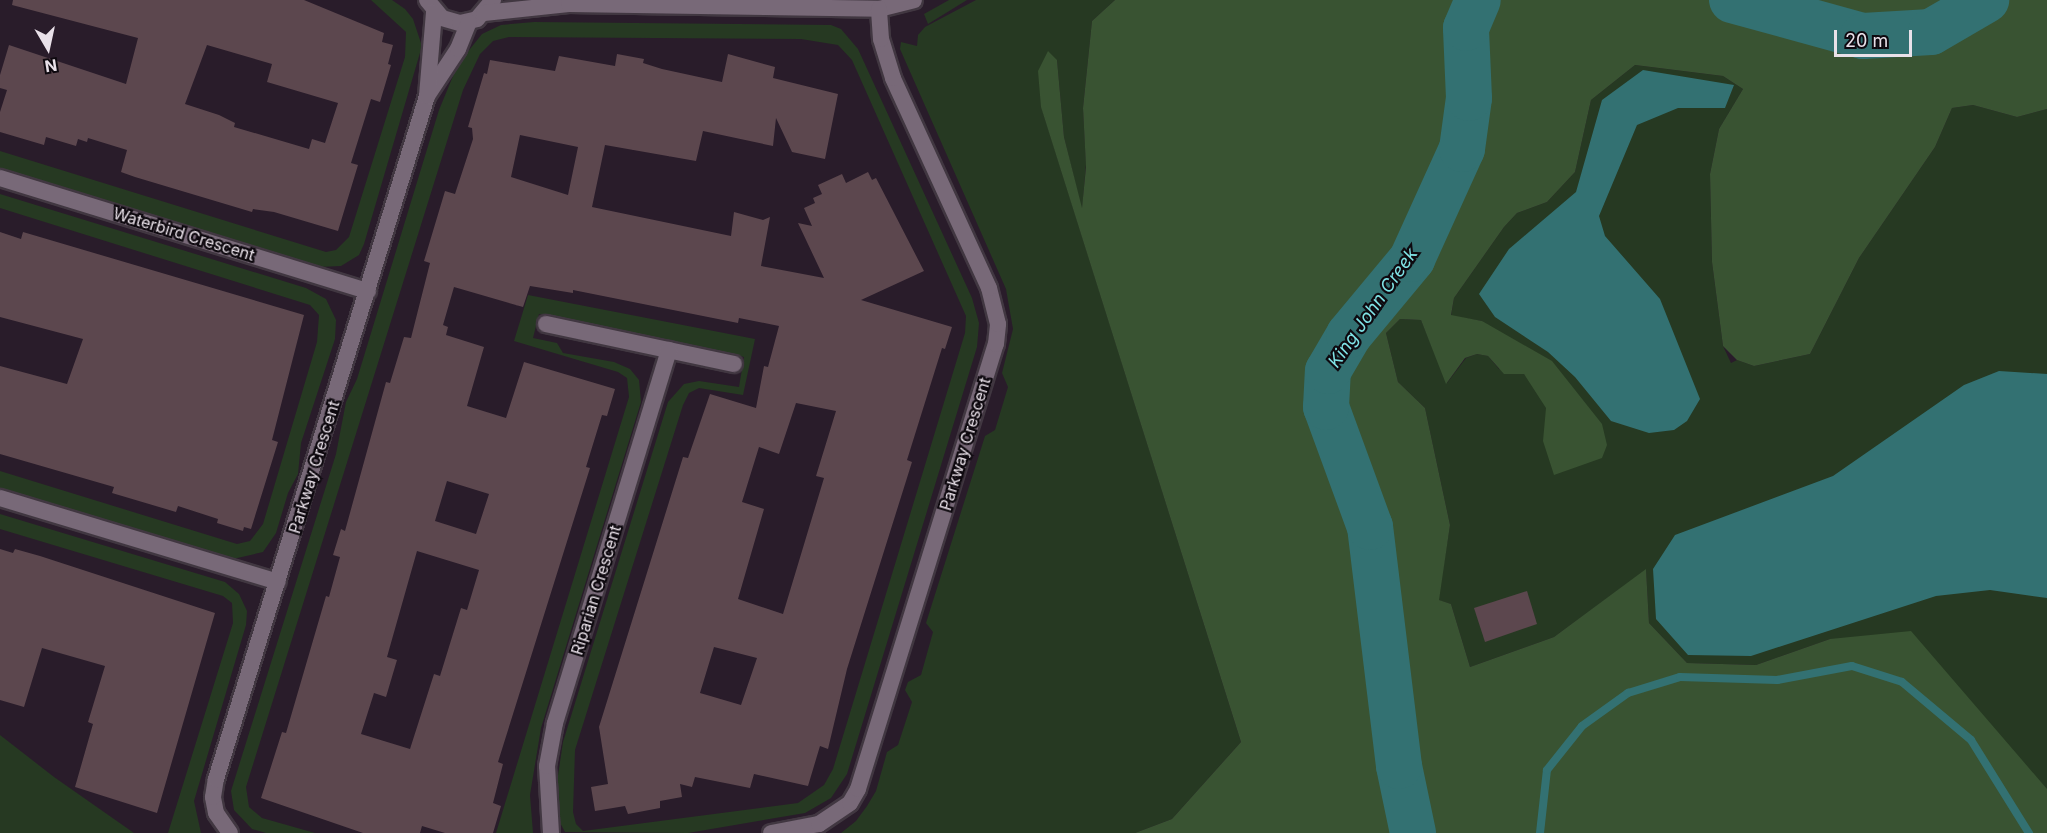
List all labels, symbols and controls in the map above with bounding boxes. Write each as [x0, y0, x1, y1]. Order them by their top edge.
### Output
north arrow [18, 18, 78, 78]
scale bar [1837, 18, 1915, 56]
text: 20 m [1845, 30, 1888, 51]
text: N [43, 55, 58, 77]
street label: Waterbird Crescent [111, 203, 257, 265]
water label: King John Creek [1324, 244, 1422, 372]
street label: Parkway Crescent [936, 375, 994, 513]
street label: Parkway Crescent [285, 398, 343, 536]
street label: Riparian Crescent [567, 523, 625, 657]

